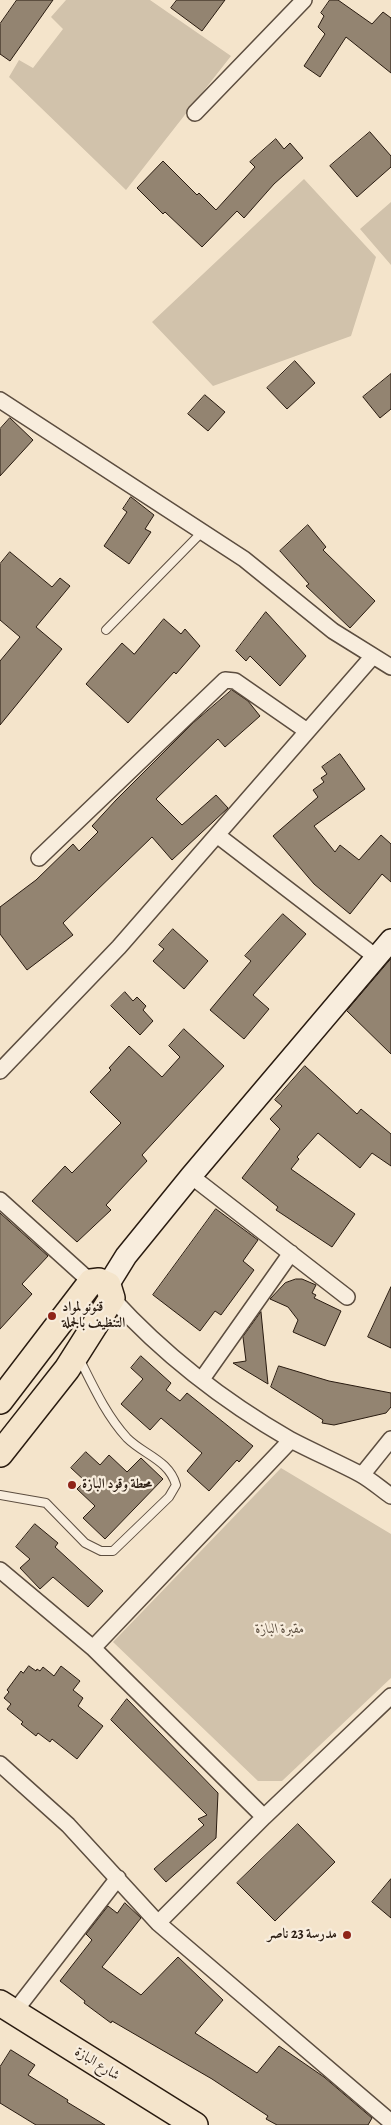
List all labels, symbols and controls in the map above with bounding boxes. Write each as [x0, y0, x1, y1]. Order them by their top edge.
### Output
place label: قنونو لمواد التنظيف بالجملة [62, 1300, 125, 1332]
marker: قنونو لمواد التنظيف بالجملة [46, 1310, 58, 1322]
place label: محطة وقود البازة [82, 1477, 152, 1493]
marker: محطة وقود البازة [66, 1479, 78, 1491]
park label: مقبرة البازة [256, 1622, 304, 1638]
place label: مدرسة 23 ناصر [267, 1927, 337, 1943]
marker: مدرسة 23 ناصر [341, 1929, 353, 1941]
street label: شارع البازة [71, 2044, 123, 2084]

